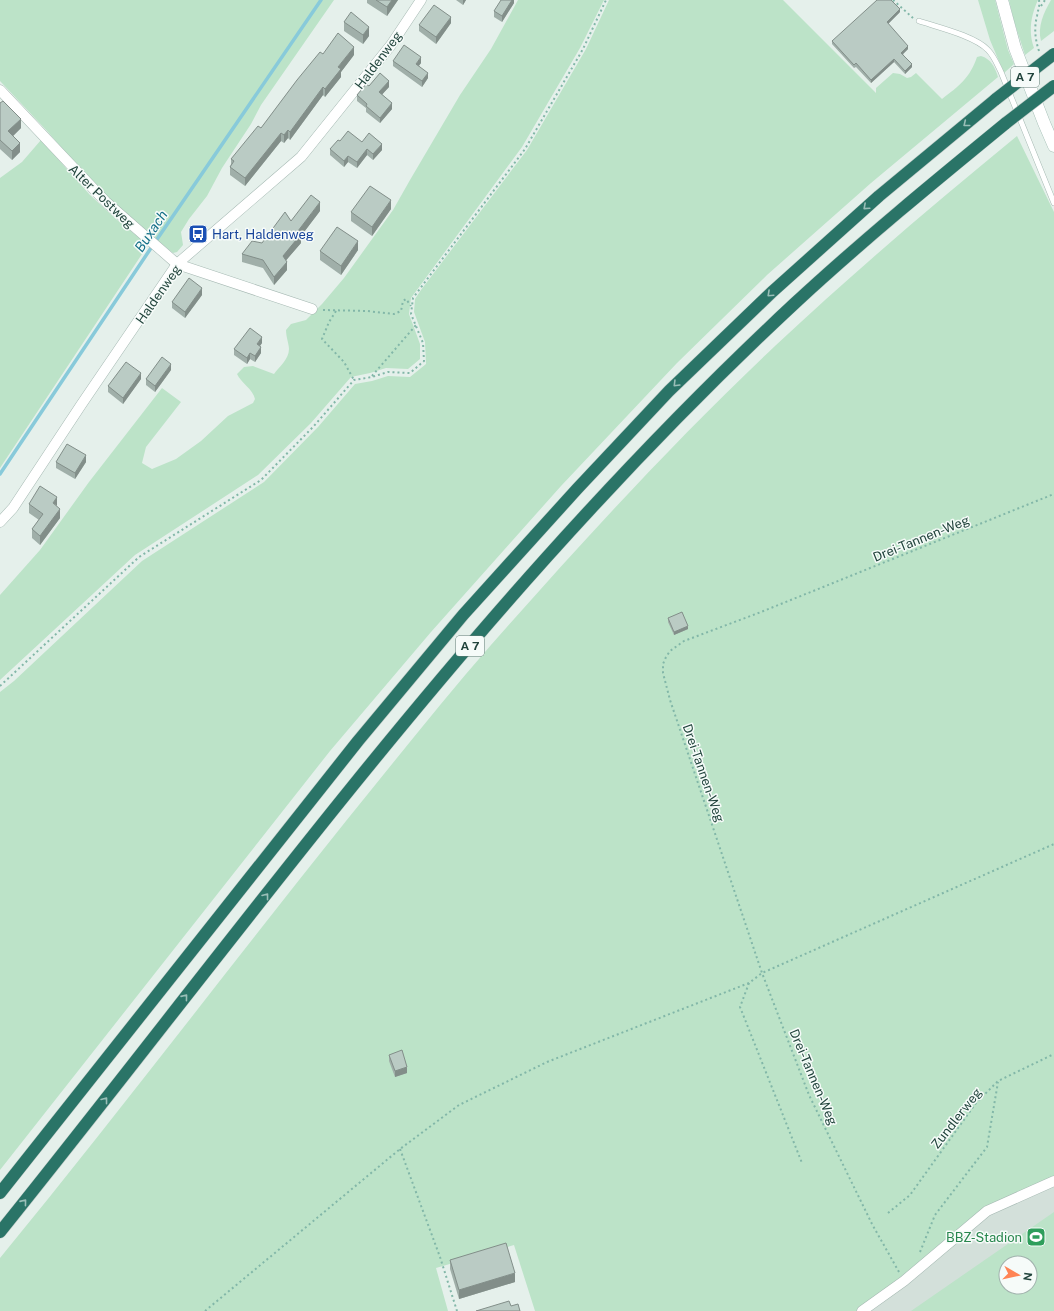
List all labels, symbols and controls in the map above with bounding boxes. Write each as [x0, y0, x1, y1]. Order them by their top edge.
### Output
street label: Haldenweg [352, 28, 405, 92]
road number: A 7 [1011, 67, 1039, 87]
one-way arrow [964, 120, 971, 127]
street label: Alter Postweg [66, 161, 138, 231]
one-way arrow [863, 203, 871, 210]
water label: Buxach [131, 207, 171, 255]
bus stop icon: Hart, Haldenweg [187, 223, 209, 245]
place label: Hart, Haldenweg [212, 227, 314, 242]
street label: Haldenweg [133, 262, 184, 327]
one-way arrow [767, 290, 775, 297]
one-way arrow [673, 379, 681, 387]
street label: Drei-Tannen-Weg [871, 512, 972, 565]
road number: A 7 [456, 636, 484, 656]
street label: Drei-Tannen-Weg [680, 722, 727, 824]
one-way arrow [262, 893, 269, 900]
one-way arrow [181, 995, 188, 1002]
street label: Drei-Tannen-Weg [787, 1027, 841, 1127]
street label: Zundlerweg [928, 1085, 985, 1152]
one-way arrow [101, 1097, 108, 1104]
one-way arrow [20, 1199, 27, 1206]
sports icon: BBZ-Stadion [1025, 1226, 1047, 1248]
place label: BBZ-Stadion [946, 1230, 1022, 1245]
north arrow [998, 1255, 1038, 1295]
text: N [1021, 1271, 1034, 1282]

